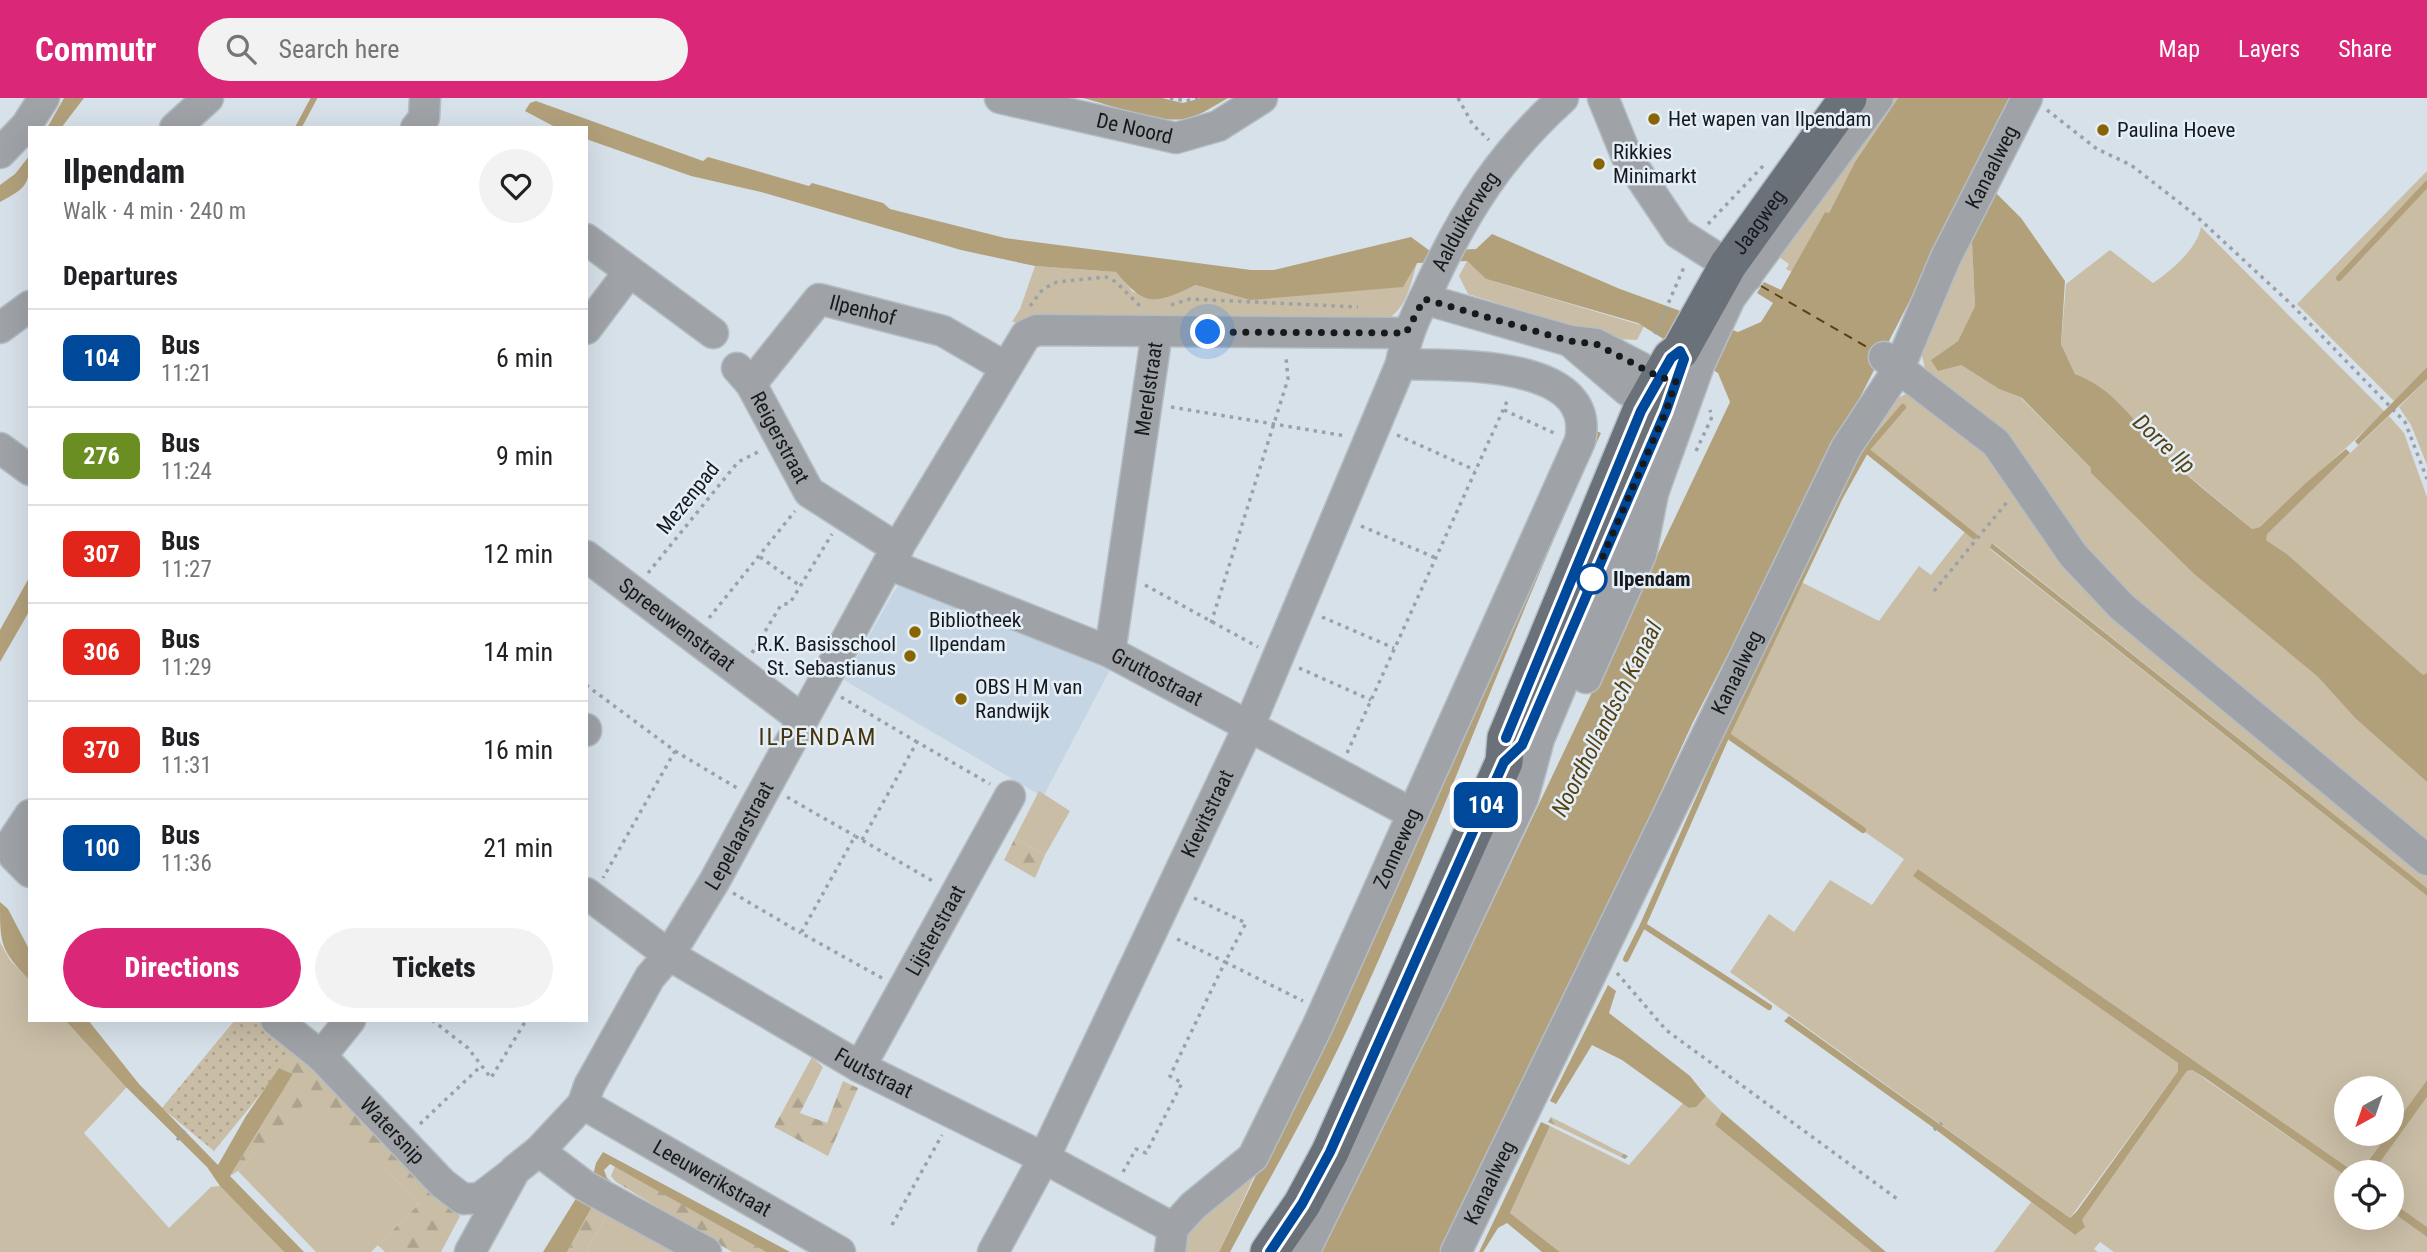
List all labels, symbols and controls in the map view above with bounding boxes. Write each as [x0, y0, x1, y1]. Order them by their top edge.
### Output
search box [198, 18, 688, 81]
text: Commutr [35, 30, 156, 69]
icon: search [222, 30, 260, 68]
text: Search here [278, 34, 399, 64]
text: Map [2159, 35, 2200, 63]
text: Layers [2238, 35, 2300, 63]
text: Share [2338, 35, 2392, 63]
place label: Het wapen van Ilpendam [1668, 107, 1871, 131]
street label: De Noord [1094, 108, 1175, 149]
marker: Het wapen van Ilpendam [1646, 111, 1662, 127]
place label: Paulina Hoeve [2117, 118, 2236, 142]
street label: Kanaalweg [1961, 121, 2023, 213]
marker: Paulina Hoeve [2095, 122, 2111, 138]
place label: Rikkies Minimarkt [1613, 140, 1697, 188]
button: heart [479, 149, 553, 223]
text: Ilpendam [63, 152, 185, 191]
marker: Rikkies Minimarkt [1591, 156, 1607, 172]
street label: Aalduikerweg [1427, 167, 1504, 275]
street label: Jaagweg [1727, 185, 1790, 259]
text: Walk · 4 min · 240 m [63, 198, 246, 225]
text: Departures [63, 261, 178, 291]
street label: Ilpenhof [827, 290, 899, 330]
your location [1190, 314, 1225, 349]
text: Bus [161, 330, 200, 360]
street label: Merelstraat [1130, 340, 1167, 437]
text: 6 min [496, 343, 553, 373]
text: 104 [83, 344, 120, 372]
text: 11:21 [161, 360, 212, 387]
street label: Reigerstraat [745, 388, 814, 487]
water label: Dorre Ilp [2127, 409, 2201, 479]
text: Bus [161, 428, 200, 458]
text: 9 min [496, 441, 553, 471]
text: 276 [83, 442, 120, 470]
street label: Mezenpad [652, 457, 724, 539]
text: 11:24 [161, 458, 212, 485]
text: Bus [161, 526, 200, 556]
text: 12 min [483, 539, 553, 569]
text: 307 [83, 540, 120, 568]
text: 11:27 [161, 556, 212, 583]
marker: Ilpendam [1577, 564, 1607, 594]
place label: Ilpendam [1613, 567, 1691, 591]
street label: Spreeuwenstraat [614, 573, 740, 676]
place label: Bibliotheek Ilpendam [929, 608, 1022, 656]
water label: Noordhollandsch Kanaal [1546, 616, 1668, 821]
text: Bus [161, 624, 200, 654]
marker: Bibliotheek Ilpendam [907, 624, 923, 640]
street label: Kanaalweg [1707, 627, 1768, 719]
place label: R.K. Basisschool St. Sebastianus [757, 632, 896, 680]
text: 14 min [483, 637, 553, 667]
text: 306 [83, 638, 120, 666]
street label: Gruttostraat [1107, 643, 1207, 711]
marker: R.K. Basisschool St. Sebastianus [902, 648, 918, 664]
text: 11:29 [161, 654, 212, 681]
place label: OBS H M van Randwijk [975, 675, 1082, 723]
marker: OBS H M van Randwijk [953, 691, 969, 707]
text: Bus [161, 722, 200, 752]
district label: ILPENDAM [759, 723, 877, 751]
text: 16 min [483, 735, 553, 765]
text: 370 [83, 736, 120, 764]
text: 11:31 [161, 752, 212, 779]
street label: Kievitstraat [1176, 766, 1238, 861]
street label: Lepelaarstraat [700, 778, 779, 894]
line badge: 104 [1446, 782, 1526, 828]
text: 104 [1468, 791, 1504, 819]
street label: Zonneweg [1369, 805, 1426, 892]
text: Bus [161, 820, 200, 850]
text: 21 min [483, 833, 553, 863]
text: 100 [83, 834, 120, 862]
text: 11:36 [161, 850, 212, 877]
street label: Lijsterstraat [901, 881, 970, 980]
button: Directions [63, 928, 301, 1008]
button: Tickets [315, 928, 553, 1008]
street label: Fuutstraat [830, 1043, 917, 1103]
north arrow [2334, 1076, 2404, 1146]
map controls [2334, 1076, 2404, 1230]
street label: Watersnip [355, 1092, 430, 1169]
street label: Leeuwerikstraat [649, 1135, 775, 1222]
street label: Kanaalweg [1459, 1137, 1520, 1229]
button: locate [2334, 1160, 2404, 1230]

